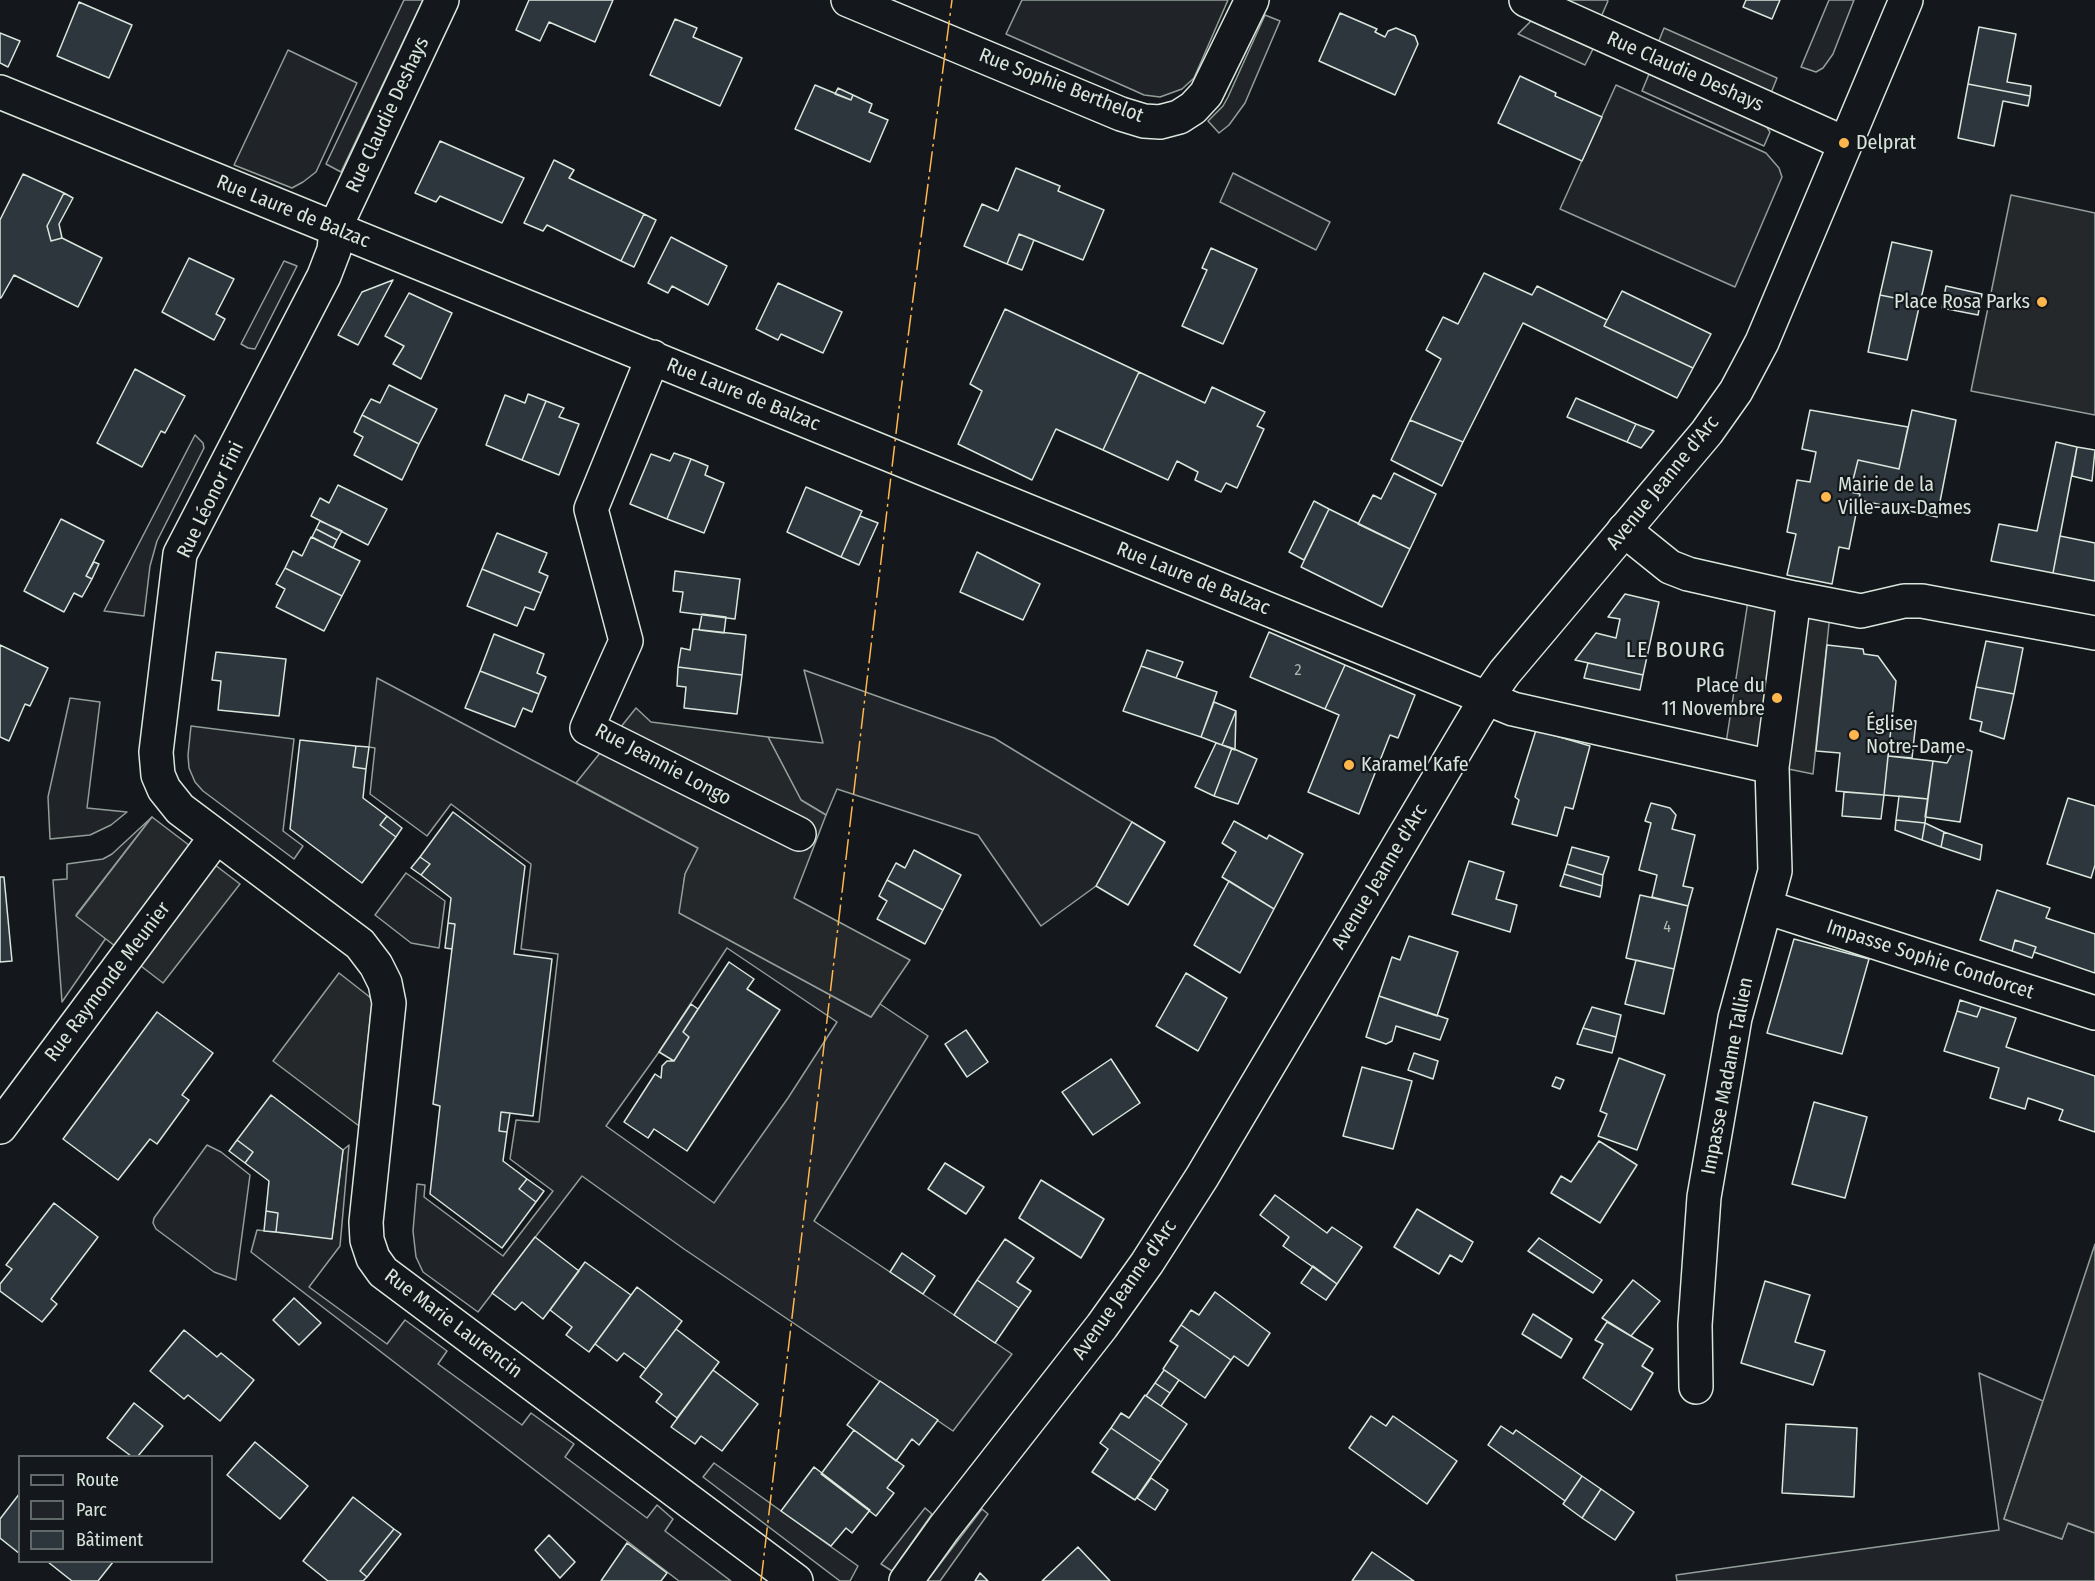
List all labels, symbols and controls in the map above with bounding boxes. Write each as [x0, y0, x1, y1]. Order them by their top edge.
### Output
street label: Rue Claudie Deshays [1603, 27, 1767, 117]
street label: Rue Claudie Deshays [341, 33, 435, 197]
street label: Rue Sophie Berthelot [975, 44, 1147, 128]
place label: Delprat [1856, 131, 1916, 155]
marker: Delprat [1837, 136, 1851, 150]
street label: Rue Laure de Balzac [213, 170, 373, 254]
place label: Place Rosa Parks [1894, 290, 2030, 314]
marker: Place Rosa Parks [2035, 295, 2049, 309]
street label: Rue Laure de Balzac [663, 353, 823, 437]
street label: Avenue Jeanne d'Arc [1602, 411, 1724, 555]
street label: Rue Léonor Fini [173, 438, 249, 562]
place label: Mairie de la Ville-aux-Dames [1838, 473, 1971, 520]
marker: Mairie de la Ville-aux-Dames [1819, 490, 1833, 504]
street label: Rue Laure de Balzac [1113, 537, 1273, 621]
district label: LE BOURG [1626, 638, 1726, 664]
house number: 2 [1294, 661, 1302, 681]
place label: Place du 11 Novembre [1661, 674, 1765, 721]
marker: Place du 11 Novembre [1770, 691, 1784, 705]
place label: Église Notre-Dame [1866, 712, 1965, 759]
street label: Rue Jeannie Longo [591, 719, 735, 811]
marker: Église Notre-Dame [1847, 728, 1861, 742]
place label: Karamel Kafe [1361, 753, 1469, 777]
marker: Karamel Kafe [1342, 758, 1356, 772]
street label: Avenue Jeanne d'Arc [1327, 800, 1433, 954]
street label: Rue Raymonde Meunier [40, 897, 176, 1067]
street label: Impasse Sophie Condorcet [1823, 915, 2037, 1005]
house number: 4 [1663, 918, 1671, 938]
street label: Impasse Madame Tallien [1697, 975, 1759, 1177]
street label: Avenue Jeanne d'Arc [1068, 1216, 1182, 1364]
street label: Rue Marie Laurencin [379, 1264, 527, 1384]
legend [18, 1455, 213, 1563]
text: Route [76, 1469, 119, 1491]
text: Parc [76, 1499, 107, 1521]
text: Bâtiment [76, 1529, 143, 1551]

